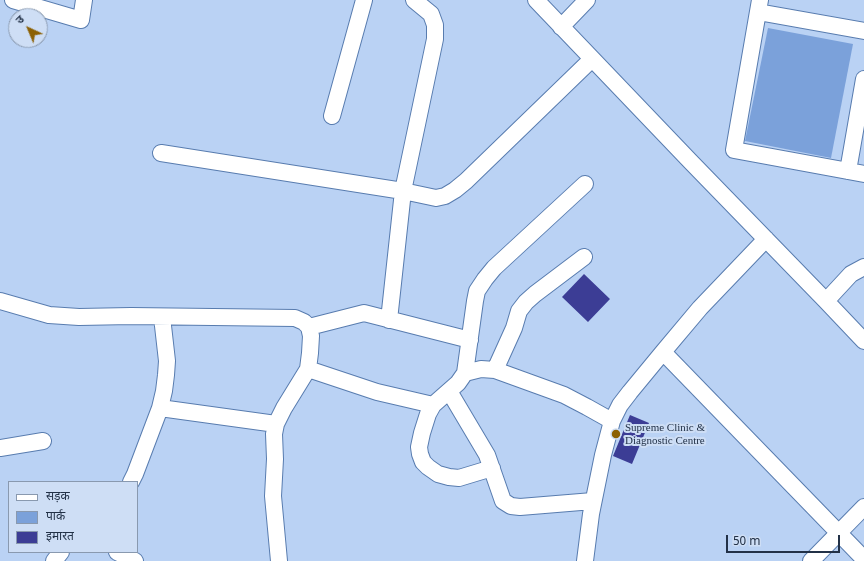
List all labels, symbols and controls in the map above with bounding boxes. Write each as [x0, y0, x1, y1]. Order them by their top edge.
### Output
north arrow [8, 8, 48, 48]
text: उ [13, 13, 28, 27]
place label: Supreme Clinic & Diagnostic Centre [625, 421, 717, 447]
marker: Supreme Clinic & Diagnostic Centre [610, 428, 622, 440]
legend [8, 481, 138, 553]
text: सड़क [46, 489, 70, 505]
text: पार्क [46, 509, 65, 525]
scale bar [728, 527, 842, 553]
text: इमारत [46, 529, 74, 545]
text: 50 m [733, 534, 761, 550]

